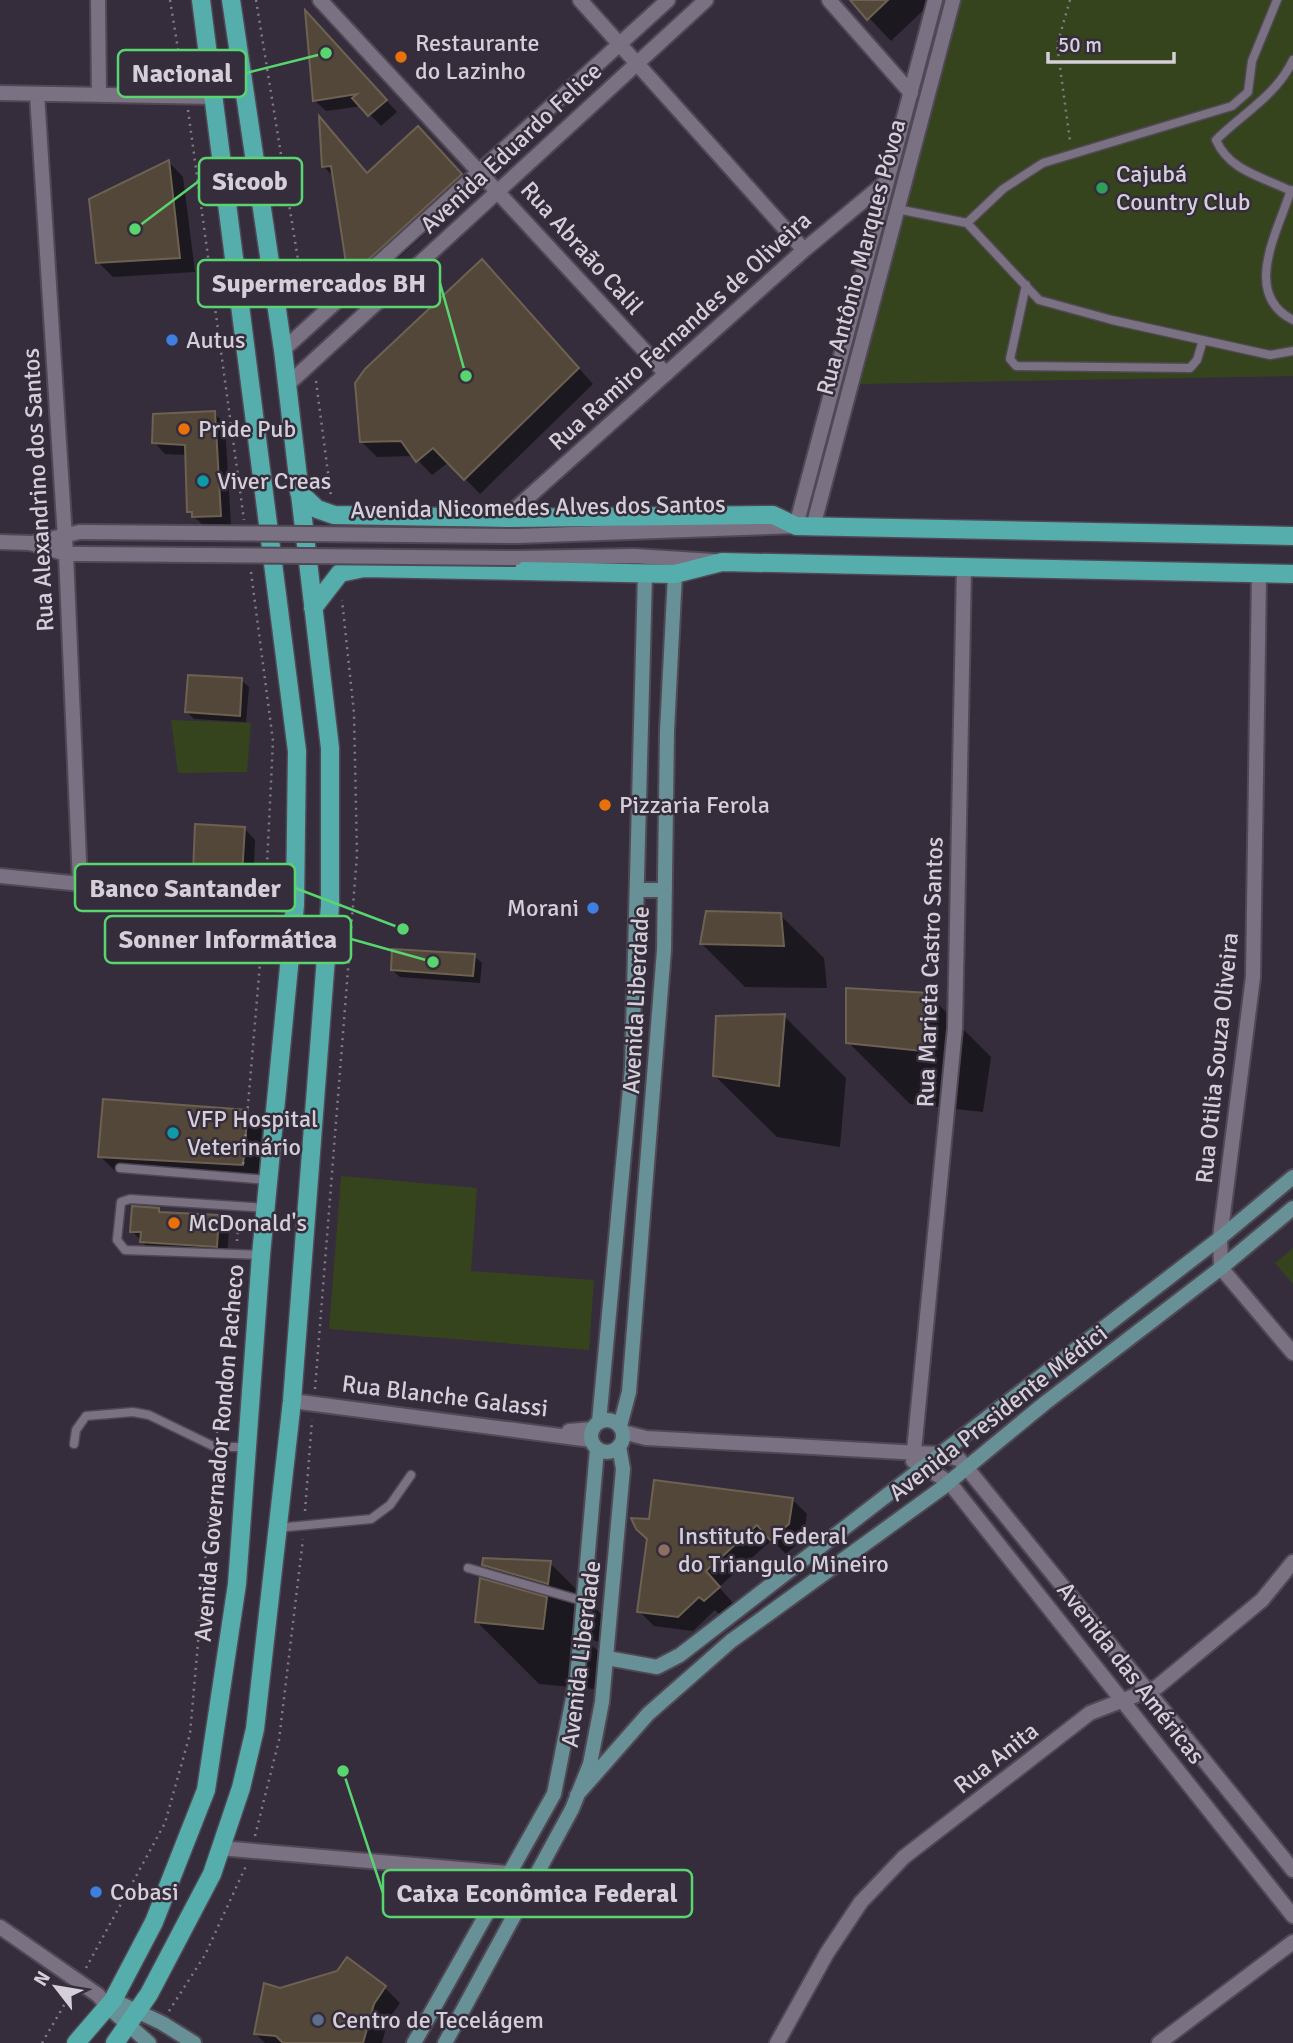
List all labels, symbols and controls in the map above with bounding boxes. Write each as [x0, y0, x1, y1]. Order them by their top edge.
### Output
scale bar [1048, 21, 1174, 65]
place label: Restaurante do Lazinho [415, 28, 539, 86]
text: 50 m [1058, 32, 1102, 58]
marker: Restaurante do Lazinho [393, 49, 409, 65]
callout: Nacional [118, 50, 246, 97]
street label: Avenida Eduardo Felice [414, 56, 608, 240]
text: Nacional [132, 58, 232, 90]
street label: Rua Antônio Marques Póvoa [810, 116, 912, 398]
callout: Sicoob [199, 158, 302, 205]
place label: Cajubá Country Club [1116, 159, 1250, 217]
text: Sicoob [212, 166, 288, 198]
street label: Rua Abraão Calil [514, 175, 650, 321]
marker: Cajubá Country Club [1094, 180, 1110, 196]
street label: Rua Ramiro Fernandes de Oliveira [542, 205, 818, 457]
callout: Supermercados BH [198, 260, 440, 307]
text: Supermercados BH [212, 268, 426, 300]
place label: Autus [186, 325, 246, 355]
marker: Autus [164, 332, 180, 348]
street label: Rua Alexandrino dos Santos [16, 347, 60, 633]
place label: Pride Pub [198, 414, 296, 444]
marker: Pride Pub [176, 421, 192, 437]
place label: Viver Creas [217, 466, 331, 496]
marker: Viver Creas [195, 473, 211, 489]
street label: Avenida Nicomedes Alves dos Santos [350, 489, 726, 525]
place label: Pizzaria Ferola [619, 790, 770, 820]
marker: Pizzaria Ferola [597, 797, 613, 813]
street label: Rua Marieta Castro Santos [910, 836, 950, 1108]
callout: Banco Santander [75, 864, 295, 911]
text: Banco Santander [89, 873, 281, 905]
place label: Morani [507, 893, 579, 923]
marker: Morani [585, 900, 601, 916]
street label: Avenida Liberdade [616, 905, 656, 1095]
callout: Sonner Informática [105, 916, 351, 963]
text: Sonner Informática [119, 924, 337, 956]
street label: Rua Otilia Souza Oliveira [1189, 931, 1245, 1185]
place label: VFP Hospital Veterinário [187, 1104, 318, 1162]
marker: VFP Hospital Veterinário [165, 1125, 181, 1141]
place label: McDonald's [188, 1208, 307, 1238]
marker: McDonald's [166, 1215, 182, 1231]
street label: Avenida Governador Rondon Pacheco [188, 1263, 250, 1643]
street label: Avenida Presidente Médici [883, 1318, 1113, 1508]
street label: Rua Blanche Galassi [340, 1368, 550, 1424]
place label: Instituto Federal do Triangulo Mineiro [678, 1521, 889, 1579]
marker: Instituto Federal do Triangulo Mineiro [656, 1542, 672, 1558]
street label: Avenida Liberdade [555, 1559, 607, 1749]
street label: Avenida das Américas [1051, 1576, 1211, 1770]
street label: Rua Anita [948, 1716, 1044, 1800]
callout: Caixa Econômica Federal [383, 1870, 692, 1917]
place label: Cobasi [110, 1877, 179, 1907]
text: Caixa Econômica Federal [396, 1878, 678, 1910]
marker: Cobasi [88, 1884, 104, 1900]
north arrow [21, 1952, 91, 2022]
text: N [29, 1967, 56, 1991]
place label: Centro de Tecelágem [332, 2005, 544, 2035]
marker: Centro de Tecelágem [310, 2012, 326, 2028]

